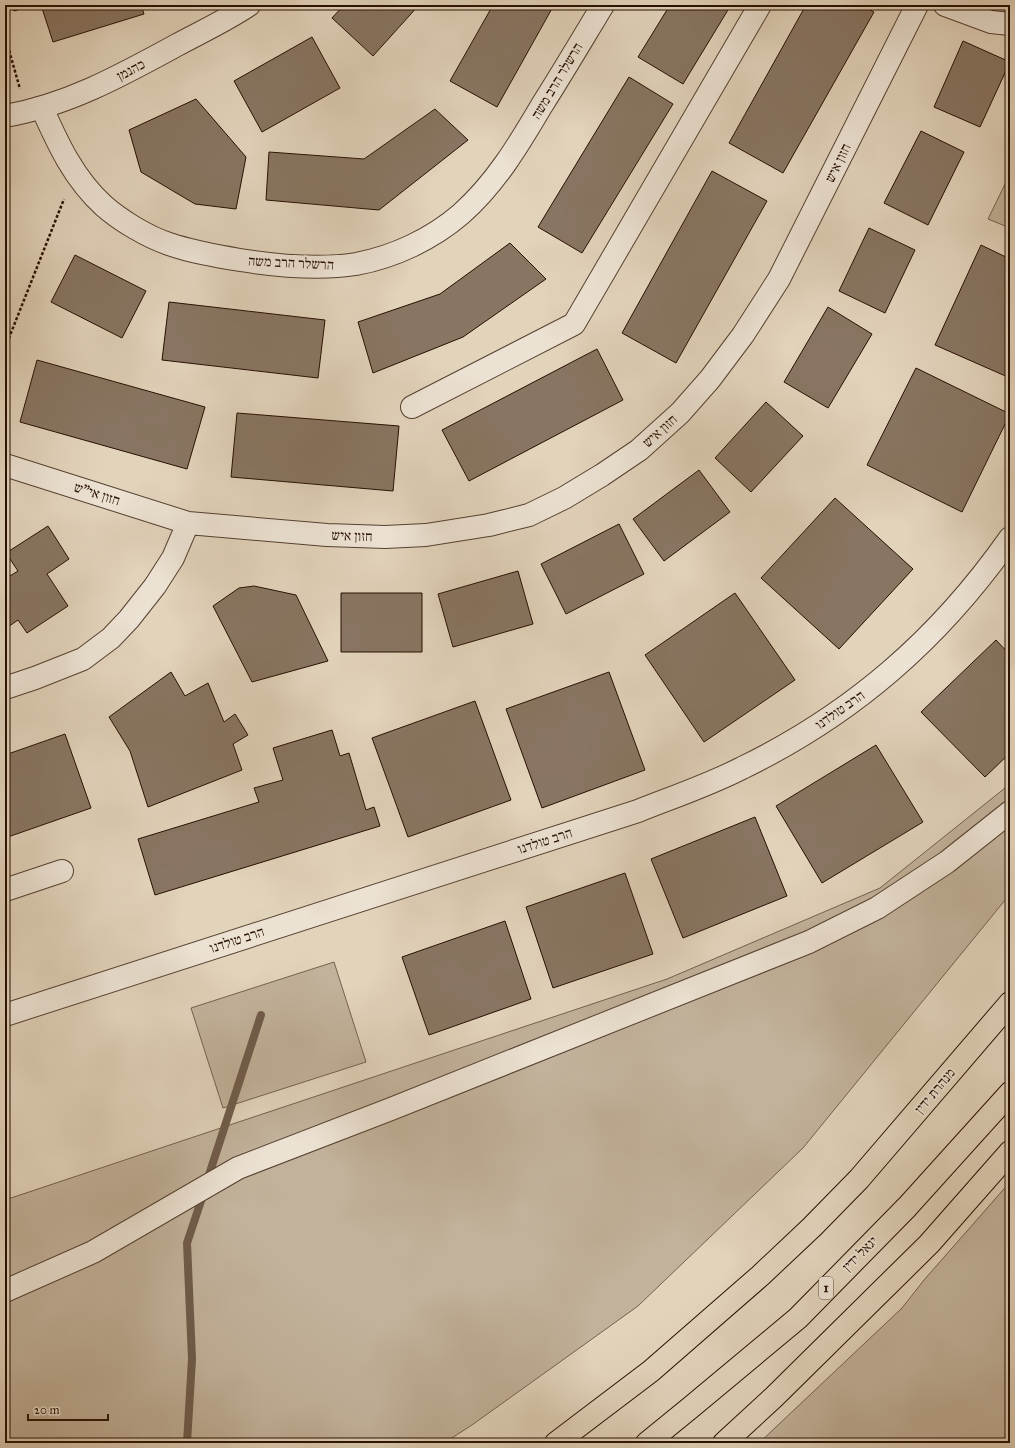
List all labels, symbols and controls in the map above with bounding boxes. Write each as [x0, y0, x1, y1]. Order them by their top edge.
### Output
street label: הרשלר הרב משה [528, 40, 586, 122]
street label: כהנמן [114, 56, 148, 84]
street label: חזון איש [821, 141, 855, 185]
street label: הרשלר הרב משה [247, 252, 335, 274]
street label: חזון איש [639, 411, 681, 451]
street label: חזון אי"ש [72, 479, 122, 509]
street label: חזון איש [331, 527, 373, 545]
street label: הרב טולדנו [812, 687, 868, 733]
street label: הרב טולדנו [515, 824, 575, 858]
street label: הרב טולדנו [207, 923, 267, 957]
street label: מנהרת ידין [911, 1065, 959, 1117]
street label: יגאל ידין [839, 1233, 881, 1275]
road number: 1 [819, 1277, 833, 1299]
scale bar [28, 1396, 108, 1422]
text: 20 m [34, 1403, 60, 1417]

